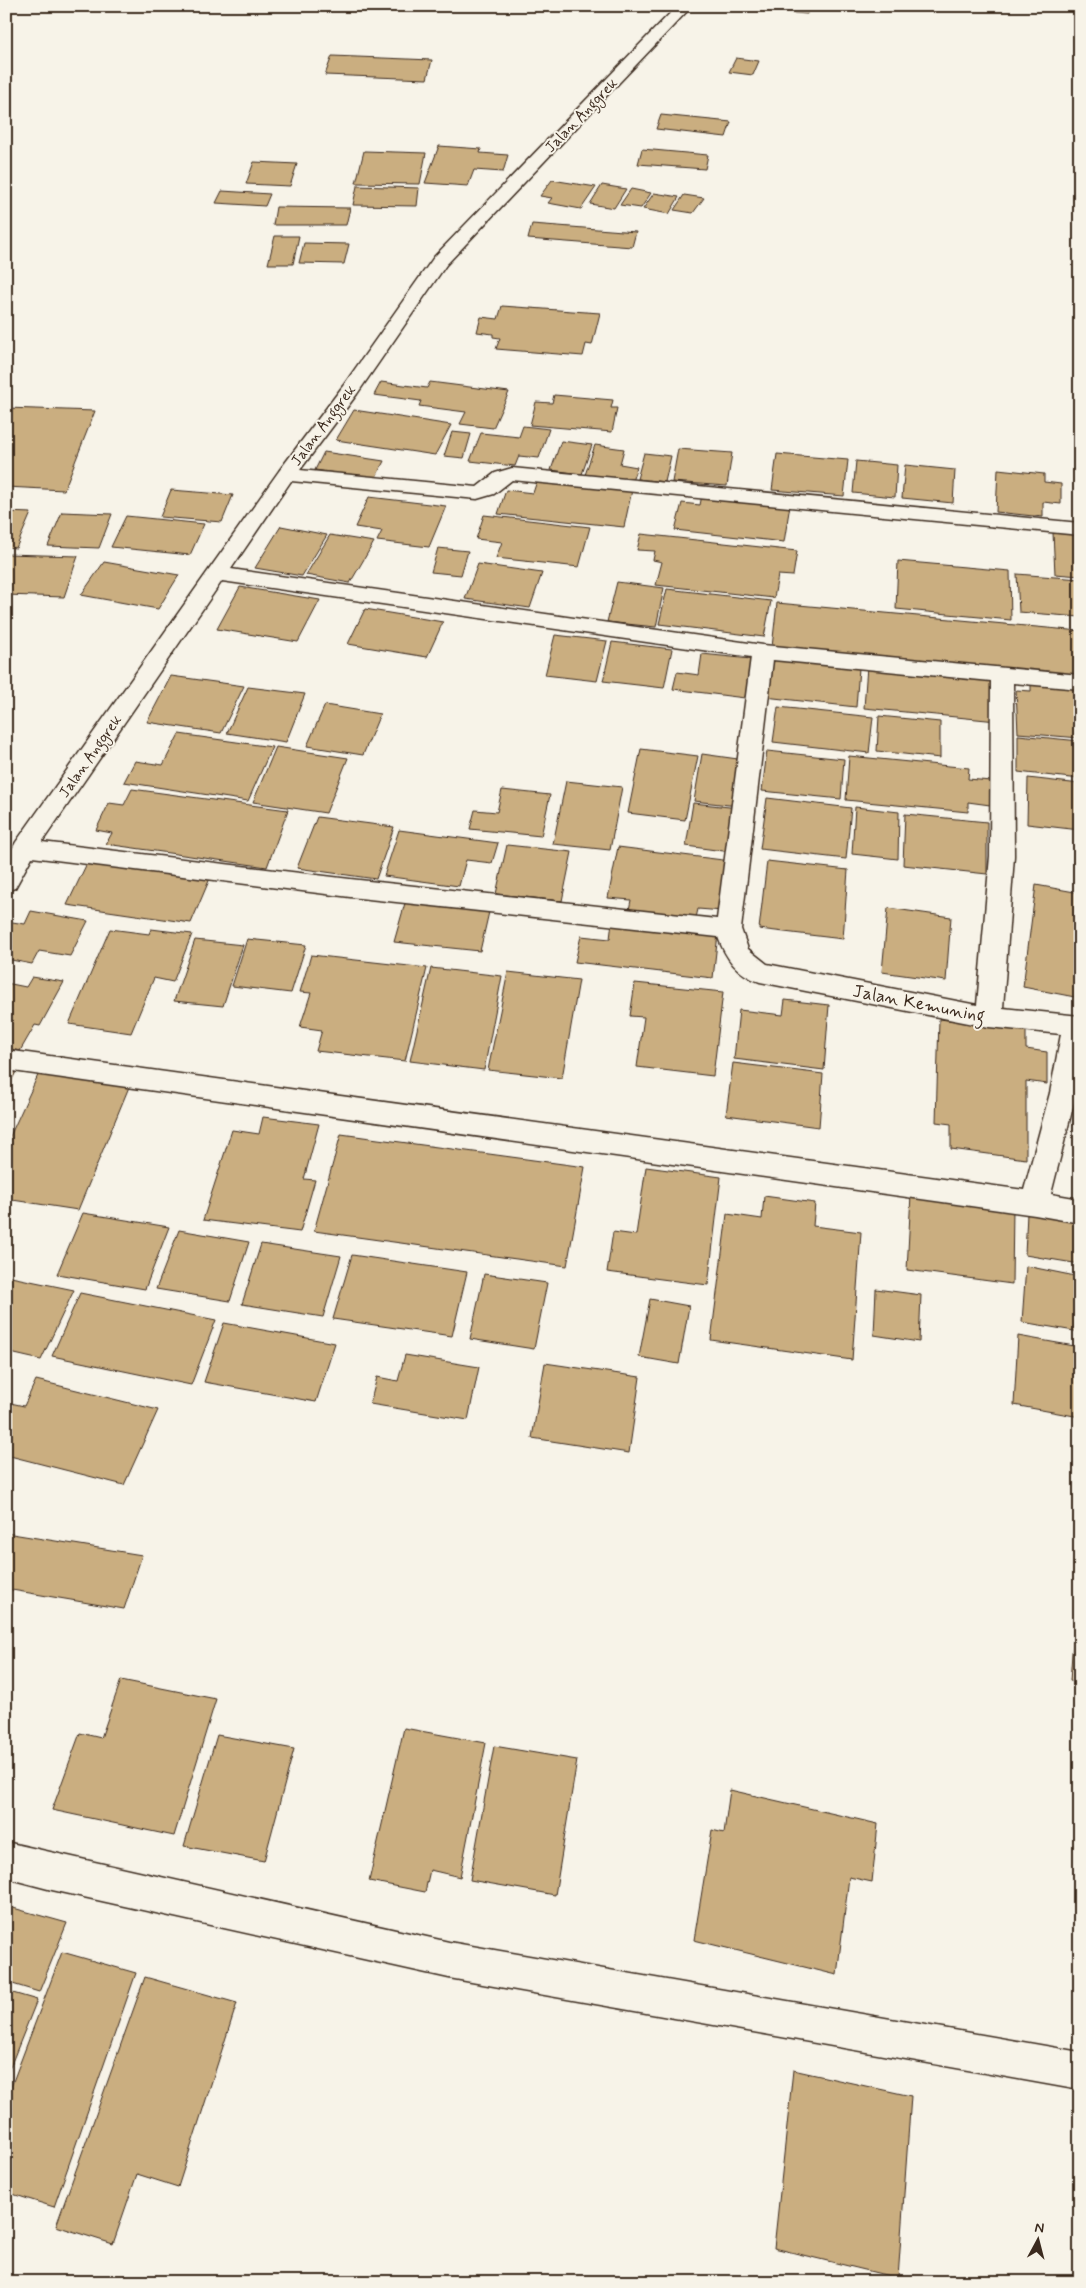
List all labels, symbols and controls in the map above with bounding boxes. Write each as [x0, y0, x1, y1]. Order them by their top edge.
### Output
street label: Jalan Anggrek [541, 74, 624, 158]
street label: Jalan Anggrek [287, 381, 362, 471]
street label: Jalan Anggrek [55, 711, 128, 803]
street label: Jalan Kemuning [850, 979, 987, 1031]
north arrow [1014, 2216, 1064, 2266]
text: N [1034, 2219, 1045, 2238]

